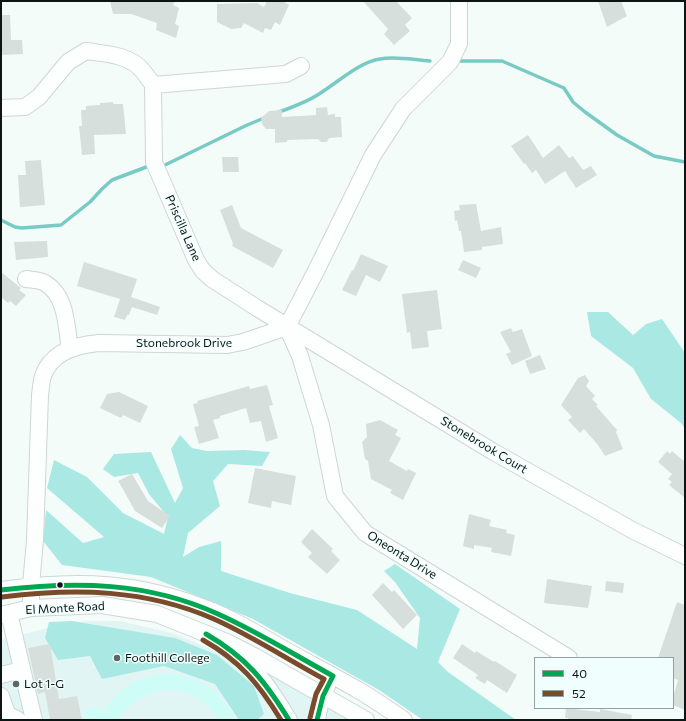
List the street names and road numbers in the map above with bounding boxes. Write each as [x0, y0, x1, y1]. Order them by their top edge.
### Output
street label: Priscilla Lane [162, 193, 204, 263]
street label: Stonebrook Drive [136, 336, 232, 350]
street label: Stonebrook Court [438, 413, 530, 477]
street label: Oneonta Drive [364, 528, 440, 582]
street label: El Monte Road [25, 599, 105, 617]

